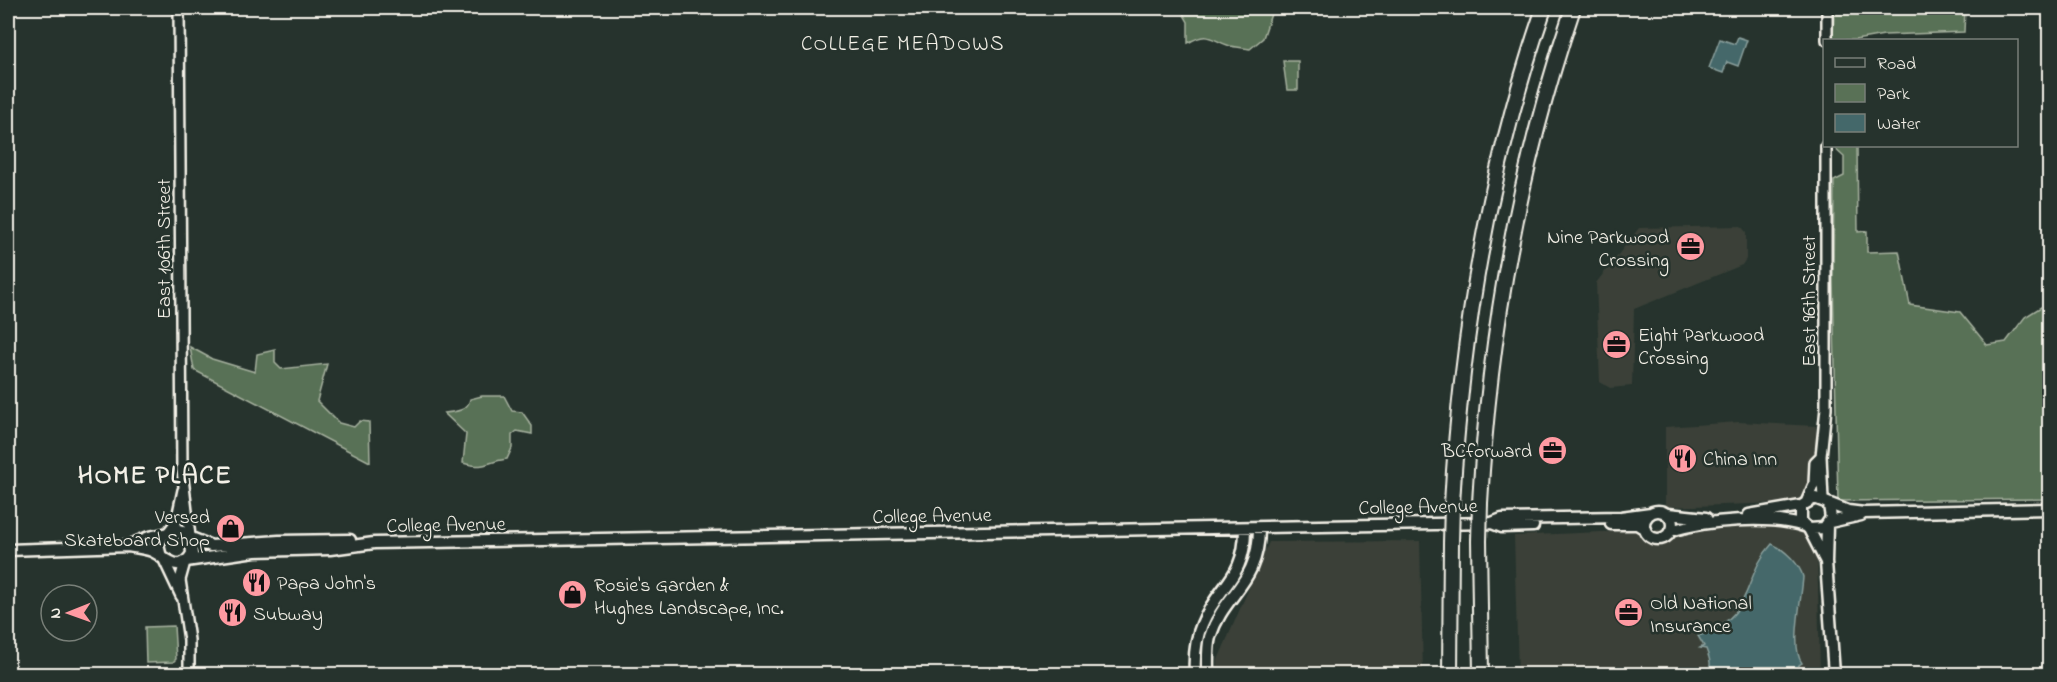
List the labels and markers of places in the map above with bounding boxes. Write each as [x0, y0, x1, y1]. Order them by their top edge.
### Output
place label: Nine Parkwood Crossing [1547, 224, 1669, 277]
office icon: Nine Parkwood Crossing [1674, 231, 1706, 263]
place label: Eight Parkwood Crossing [1638, 322, 1764, 375]
office icon: Eight Parkwood Crossing [1601, 329, 1633, 361]
office icon: BCforward [1537, 434, 1569, 466]
place label: BCforward [1441, 438, 1532, 467]
restaurant icon: China Inn [1666, 442, 1698, 474]
place label: China Inn [1703, 446, 1777, 475]
place label: Versed Skateboard Shop [64, 504, 210, 556]
shop icon: Versed Skateboard Shop [215, 512, 247, 544]
restaurant icon: Papa John's [240, 566, 272, 598]
place label: Papa John's [277, 570, 376, 599]
place label: Rosie's Garden & Hughes Landscape, Inc. [594, 572, 784, 625]
shop icon: Rosie's Garden & Hughes Landscape, Inc. [557, 579, 589, 611]
place label: Old National Insurance [1650, 590, 1752, 642]
restaurant icon: Subway [216, 597, 248, 629]
office icon: Old National Insurance [1613, 597, 1645, 629]
place label: Subway [253, 601, 323, 630]

